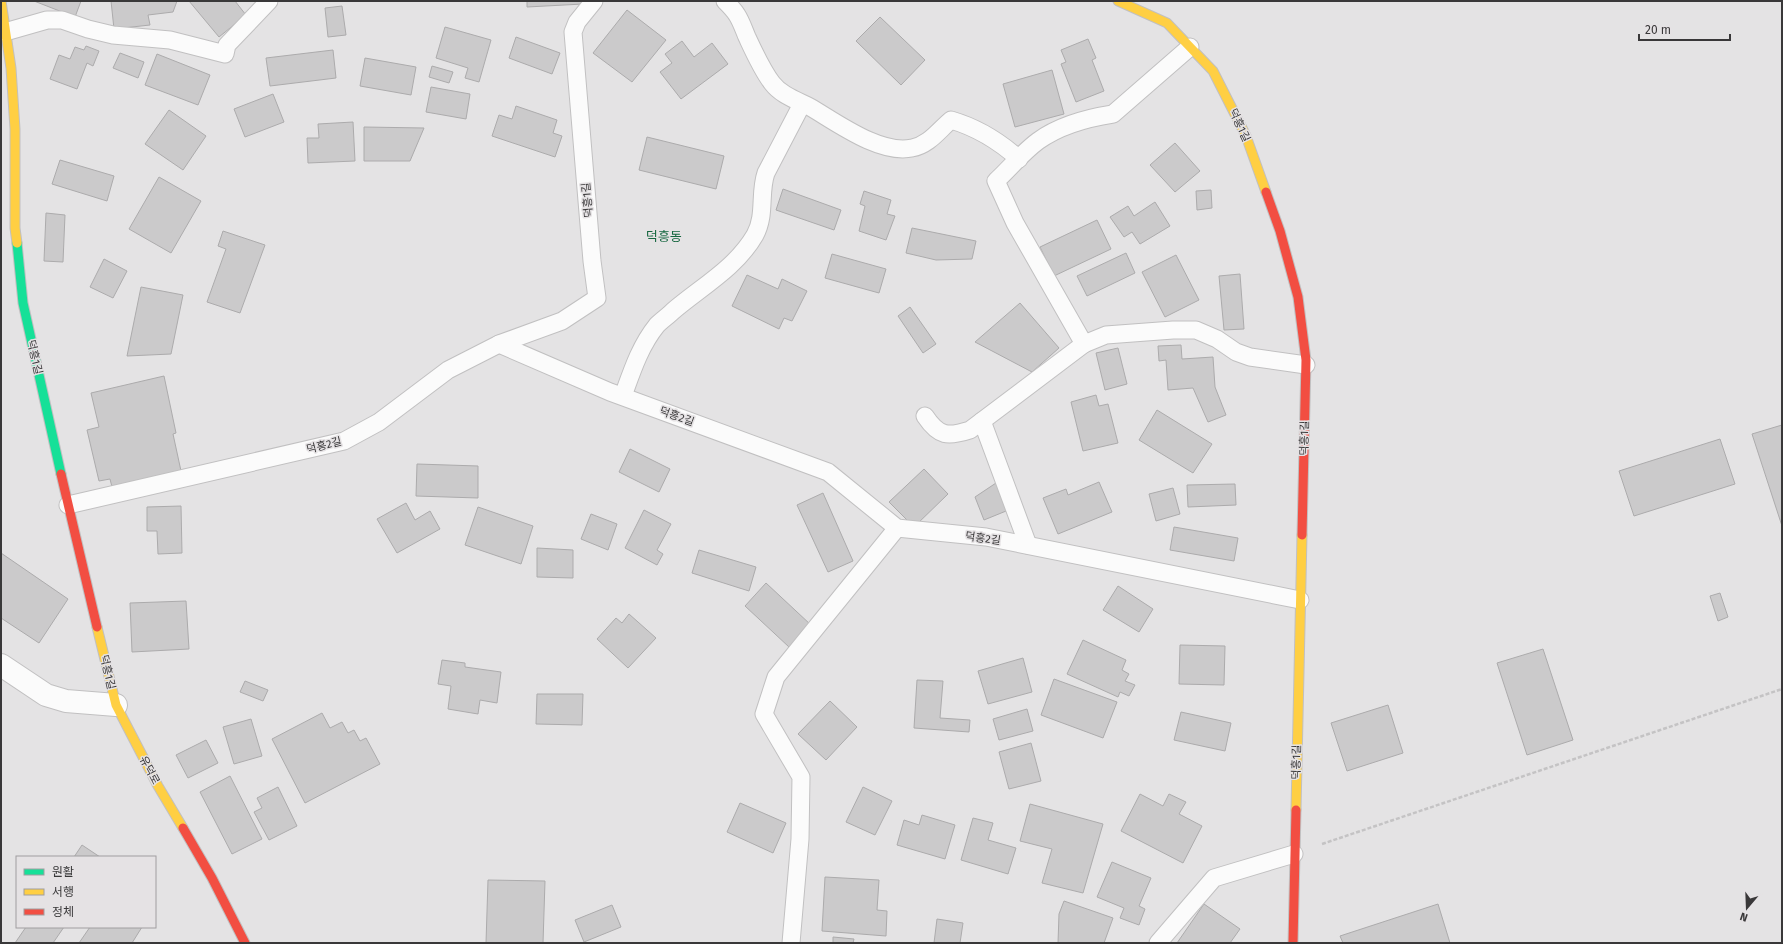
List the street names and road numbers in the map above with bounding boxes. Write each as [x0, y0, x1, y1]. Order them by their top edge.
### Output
street label: 덕흥1길 [1226, 107, 1253, 144]
street label: 덕흥1길 [579, 182, 596, 218]
street label: 덕흥1길 [24, 339, 45, 376]
street label: 덕흥2길 [658, 404, 696, 429]
street label: 덕흥1길 [1298, 420, 1311, 456]
street label: 덕흥2길 [305, 435, 343, 456]
street label: 덕흥2길 [964, 530, 1002, 547]
street label: 덕흥1길 [97, 654, 118, 691]
street label: 덕흥1길 [1290, 744, 1303, 780]
street label: 유덕로 [137, 754, 162, 787]

